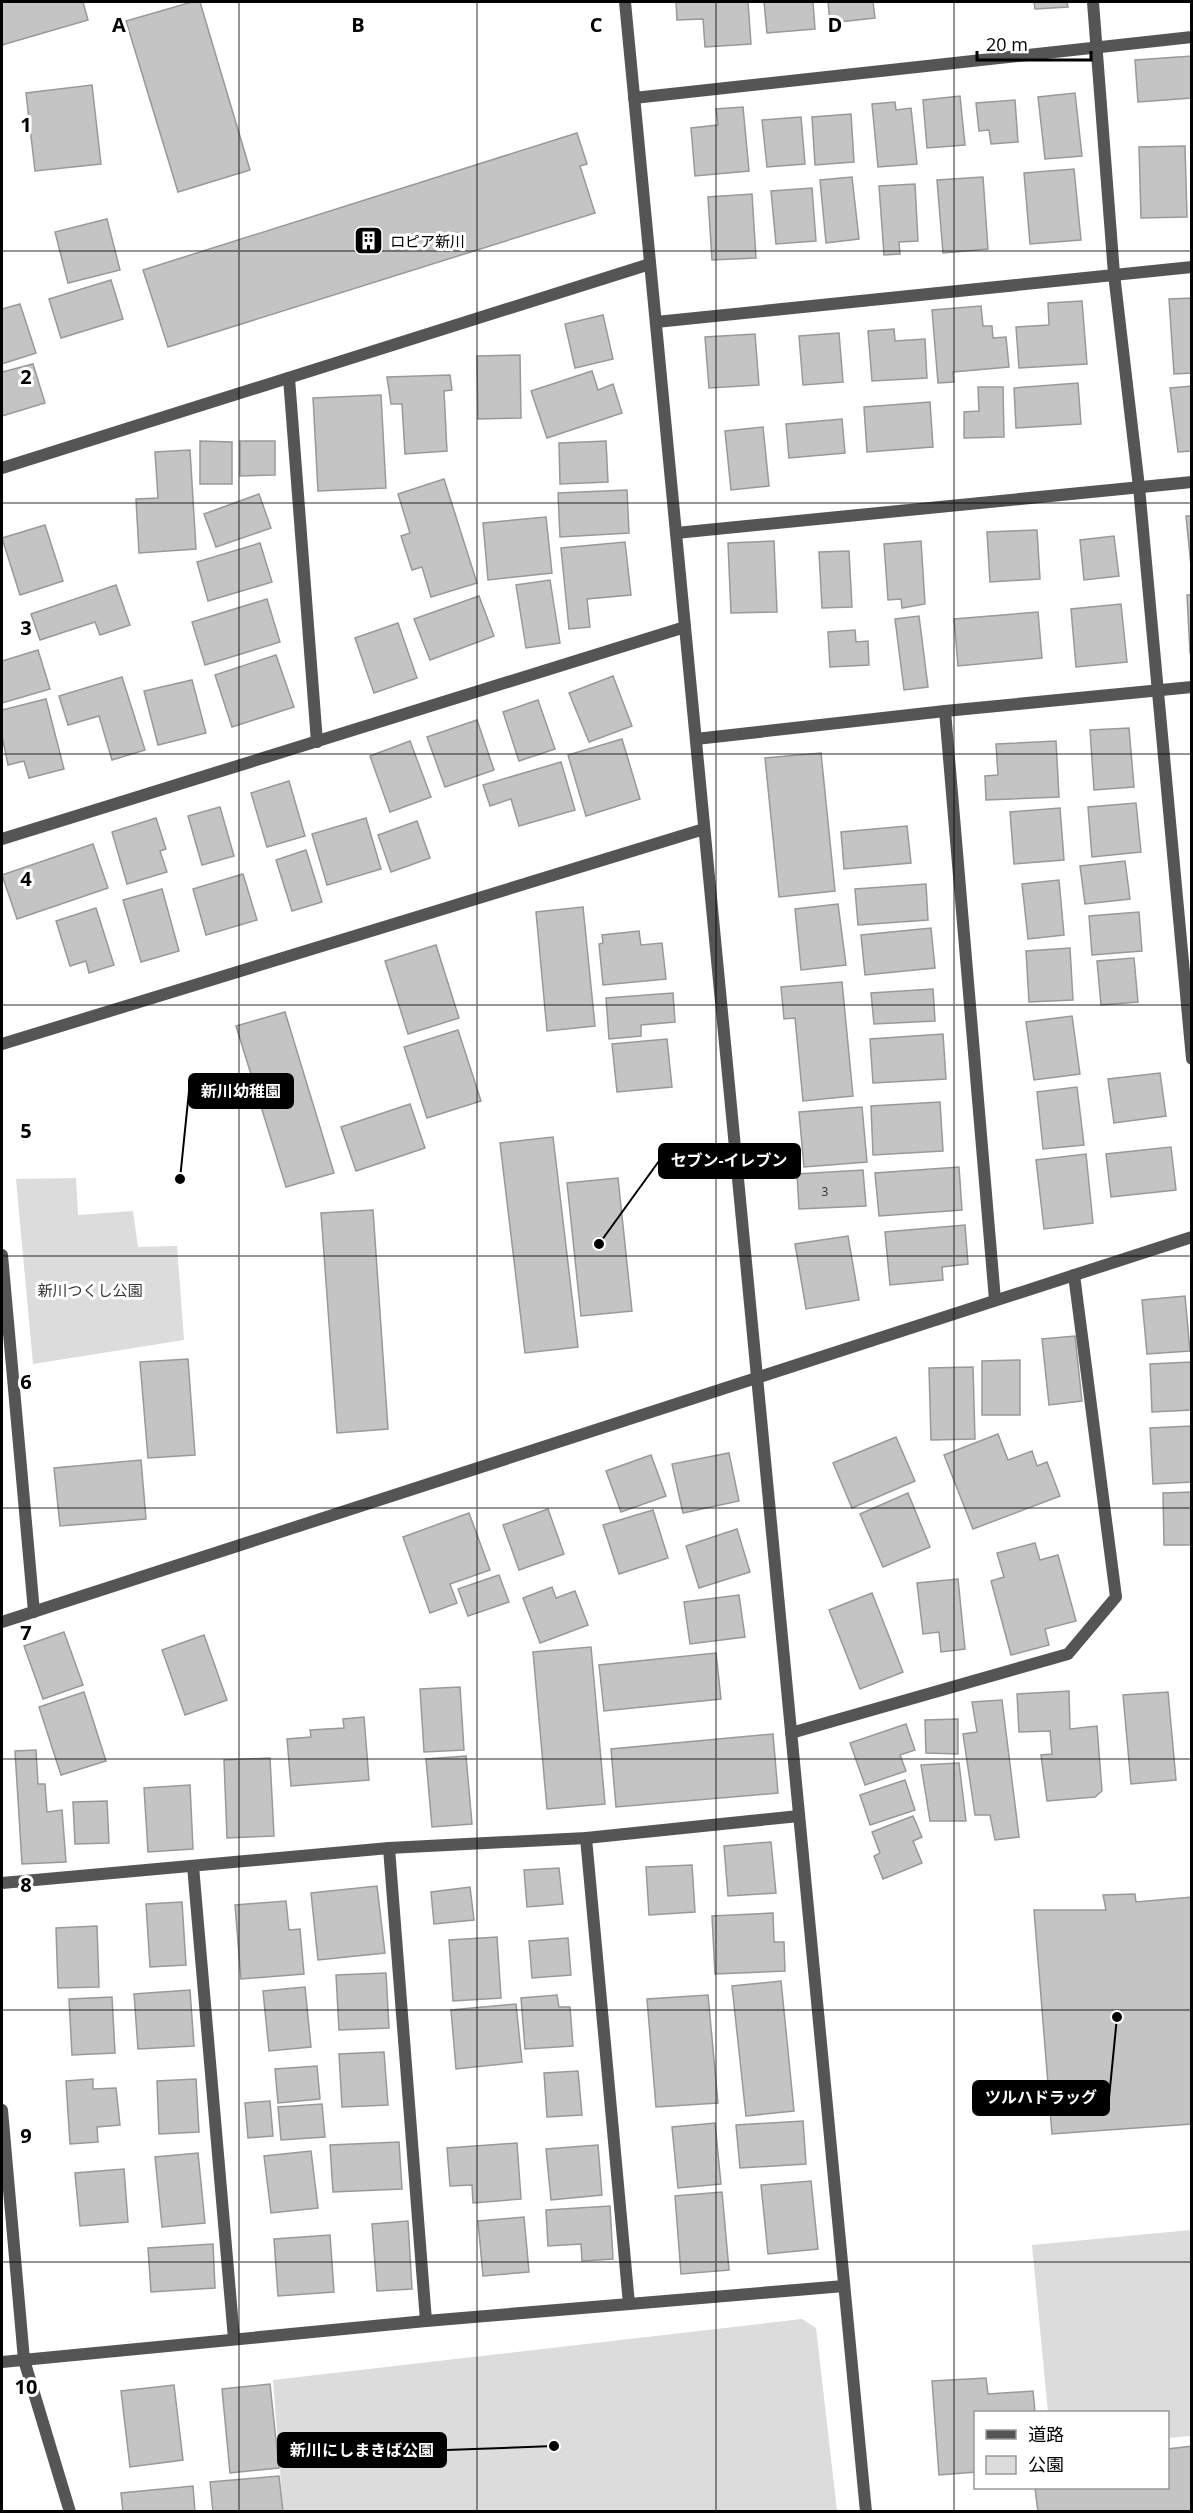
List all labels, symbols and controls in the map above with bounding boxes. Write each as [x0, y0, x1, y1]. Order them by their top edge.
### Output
text: A [112, 11, 126, 38]
text: B [351, 11, 365, 38]
text: C [590, 11, 603, 38]
text: D [828, 11, 842, 38]
scale bar [977, 24, 1091, 62]
text: 20 m [986, 32, 1028, 56]
text: 1 [20, 111, 32, 138]
building icon: ロピア新川 [353, 225, 385, 257]
place label: ロピア新川 [390, 231, 465, 251]
text: 2 [20, 363, 32, 390]
text: 3 [20, 614, 32, 641]
text: 4 [20, 865, 32, 892]
callout: 新川幼稚園 [189, 1074, 293, 1108]
text: 新川幼稚園 [201, 1080, 281, 1102]
text: 5 [20, 1117, 32, 1144]
callout: セブン-イレブン [659, 1144, 800, 1178]
text: セブン-イレブン [670, 1149, 788, 1171]
house number: 3 [822, 1183, 829, 1200]
park label: 新川つくし公園 [37, 1280, 143, 1300]
text: 6 [20, 1368, 32, 1395]
text: 7 [20, 1619, 32, 1646]
text: 8 [20, 1871, 32, 1898]
callout: ツルハドラッグ [973, 2081, 1109, 2115]
text: ツルハドラッグ [985, 2086, 1097, 2108]
text: 9 [20, 2122, 32, 2149]
text: 10 [15, 2373, 37, 2400]
legend [974, 2411, 1169, 2489]
text: 道路 [1028, 2422, 1064, 2446]
callout: 新川にしまきば公園 [278, 2433, 446, 2467]
text: 新川にしまきば公園 [290, 2439, 434, 2461]
text: 公園 [1028, 2452, 1064, 2476]

